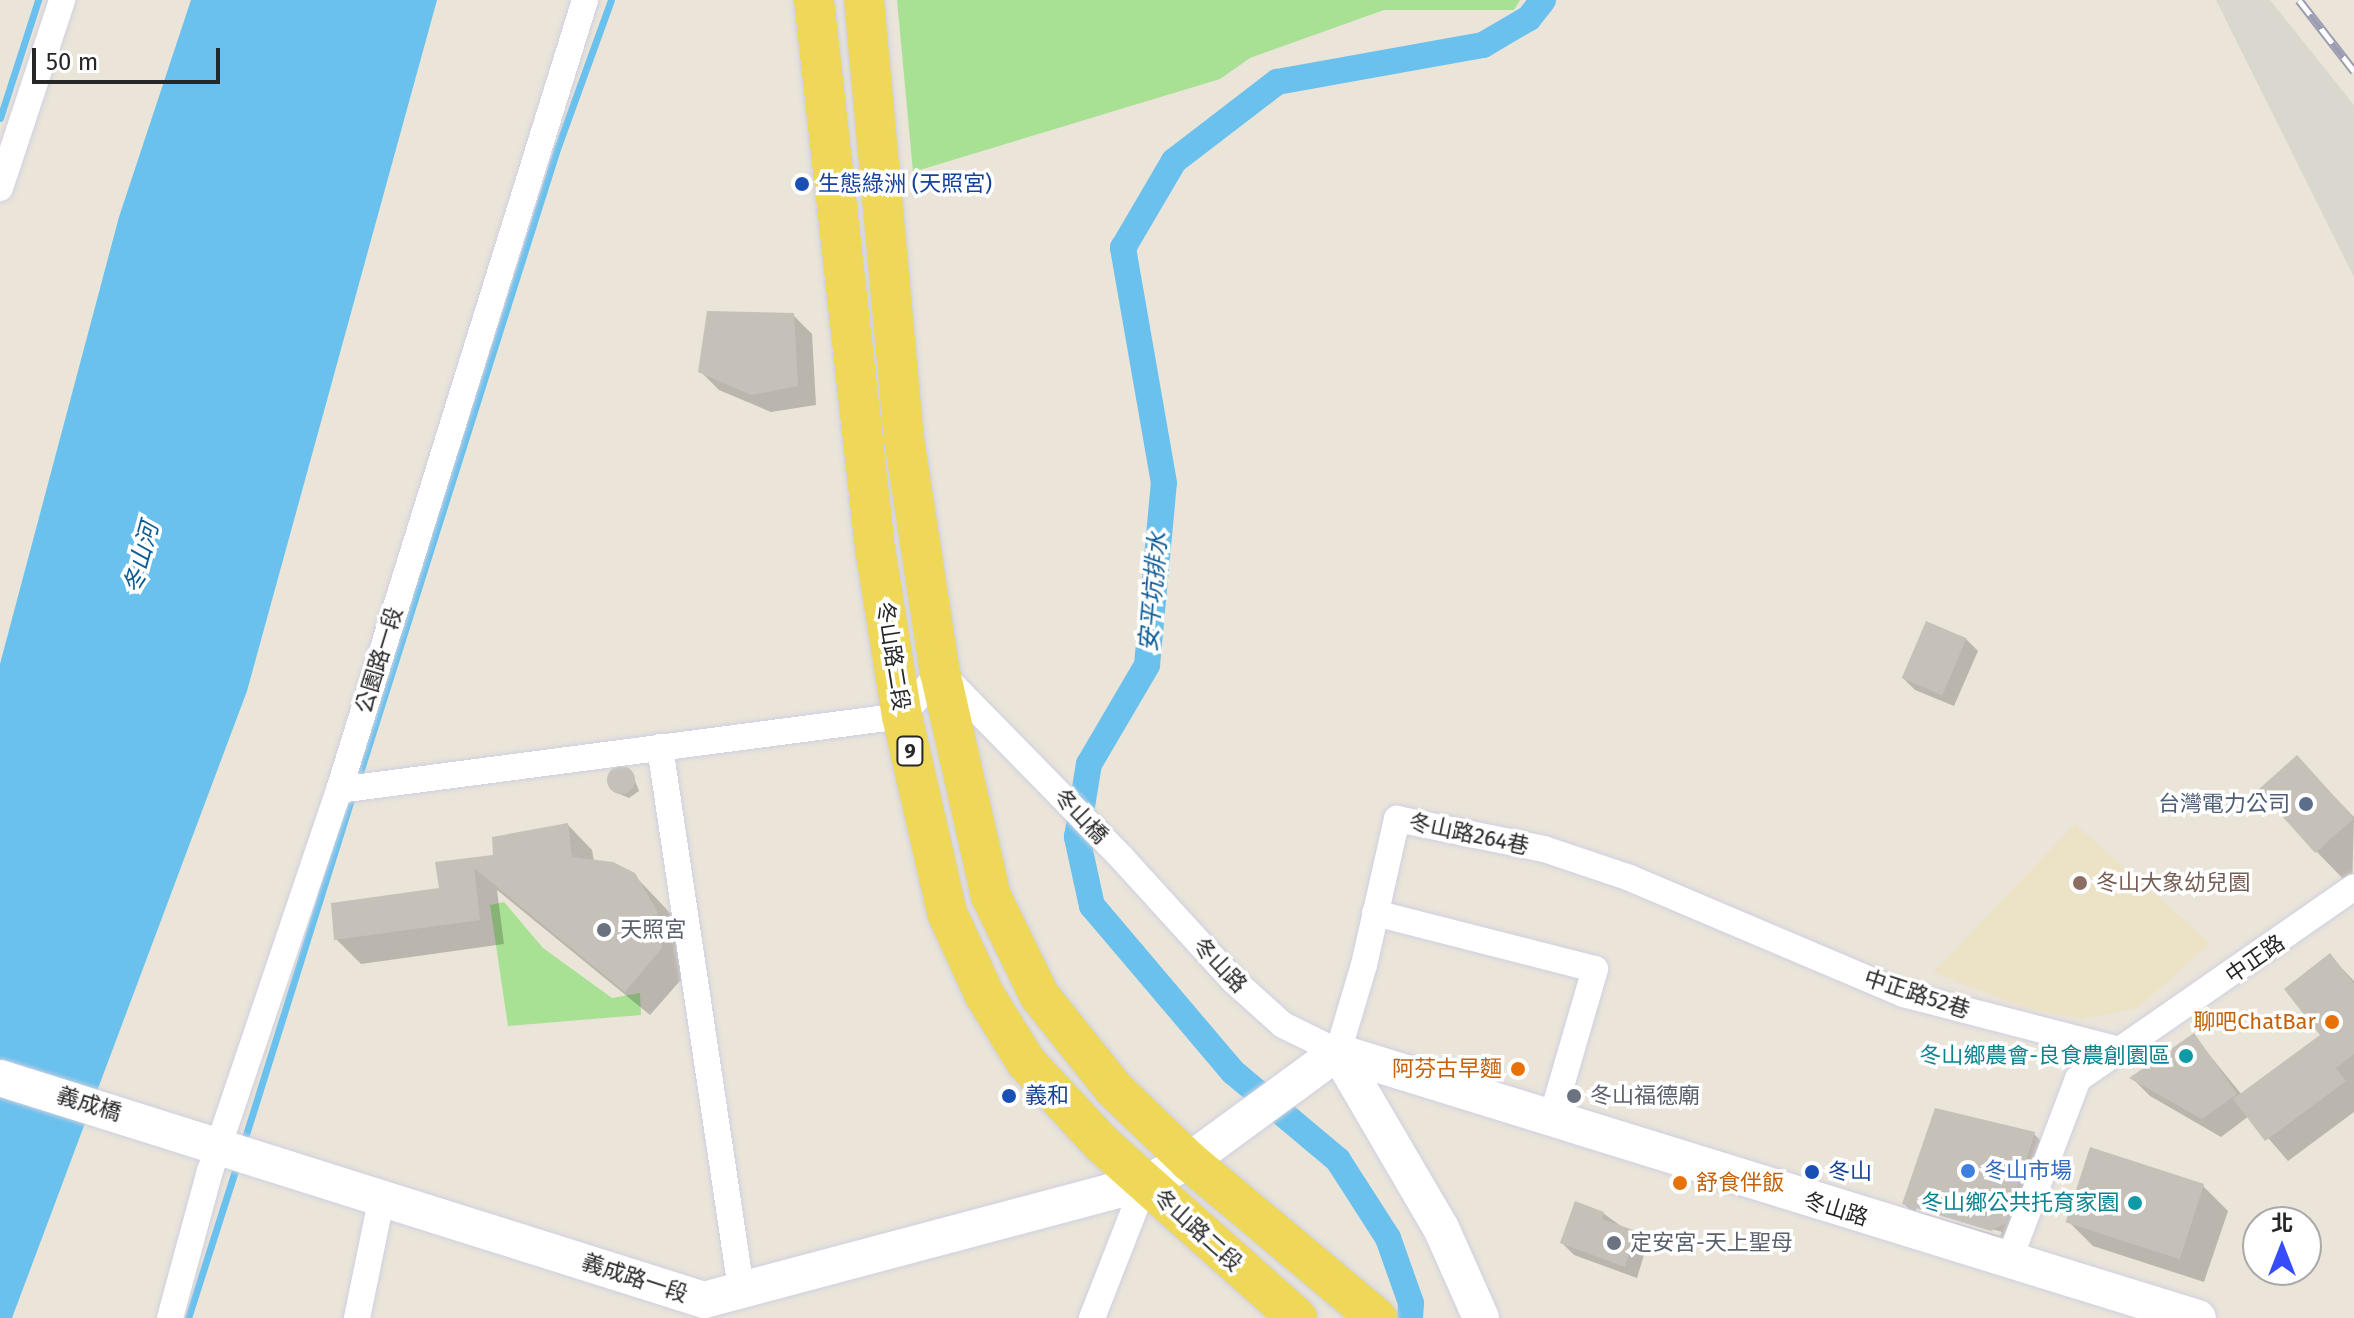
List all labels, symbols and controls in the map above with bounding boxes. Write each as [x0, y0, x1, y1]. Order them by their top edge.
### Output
scale bar [36, 32, 224, 82]
text: 50 m [46, 48, 98, 76]
place label: 生態綠洲 (天照宮) [818, 171, 992, 197]
marker: 生態綠洲 (天照宮) [793, 175, 811, 193]
water label: 冬山河 [119, 519, 165, 597]
water label: 安平坑排水 [1134, 531, 1174, 653]
street label: 冬山路二段 [871, 600, 915, 712]
street label: 公園路一段 [350, 604, 408, 716]
road number: 9 [896, 735, 924, 767]
street label: 冬山橋 [1049, 783, 1113, 849]
place label: 台灣電力公司 [2158, 791, 2290, 817]
marker: 台灣電力公司 [2297, 795, 2315, 813]
street label: 冬山路264巷 [1406, 808, 1532, 860]
place label: 冬山大象幼兒園 [2096, 870, 2250, 896]
marker: 冬山大象幼兒園 [2071, 874, 2089, 892]
place label: 天照宮 [620, 917, 686, 943]
marker: 天照宮 [595, 921, 613, 939]
street label: 中正路 [2220, 929, 2290, 989]
street label: 冬山路 [1188, 932, 1252, 998]
street label: 中正路52巷 [1861, 965, 1973, 1023]
place label: 聊吧ChatBar [2193, 1009, 2316, 1035]
marker: 聊吧ChatBar [2323, 1013, 2341, 1031]
place label: 冬山鄉農會-良食農創園區 [1919, 1043, 2170, 1069]
marker: 冬山鄉農會-良食農創園區 [2177, 1047, 2195, 1065]
place label: 阿芬古早麵 [1392, 1056, 1502, 1082]
marker: 阿芬古早麵 [1509, 1060, 1527, 1078]
street label: 義成橋 [54, 1082, 124, 1126]
place label: 義和 [1025, 1083, 1069, 1109]
place label: 冬山福德廟 [1590, 1083, 1700, 1109]
marker: 義和 [1000, 1087, 1018, 1105]
marker: 冬山福德廟 [1565, 1087, 1583, 1105]
place label: 冬山市場 [1984, 1158, 2072, 1184]
place label: 冬山 [1828, 1159, 1872, 1185]
marker: 冬山市場 [1959, 1162, 1977, 1180]
marker: 冬山 [1803, 1163, 1821, 1181]
place label: 舒食伴飯 [1696, 1170, 1784, 1196]
marker: 舒食伴飯 [1671, 1174, 1689, 1192]
street label: 冬山路二段 [1148, 1183, 1248, 1277]
street label: 冬山路 [1801, 1187, 1871, 1231]
place label: 冬山鄉公共托育家園 [1921, 1190, 2119, 1216]
marker: 冬山鄉公共托育家園 [2126, 1194, 2144, 1212]
north arrow [2242, 1206, 2322, 1286]
text: 北 [2271, 1210, 2293, 1237]
place label: 定安宮-天上聖母 [1630, 1230, 1793, 1256]
marker: 定安宮-天上聖母 [1605, 1234, 1623, 1252]
street label: 義成路一段 [579, 1248, 691, 1308]

